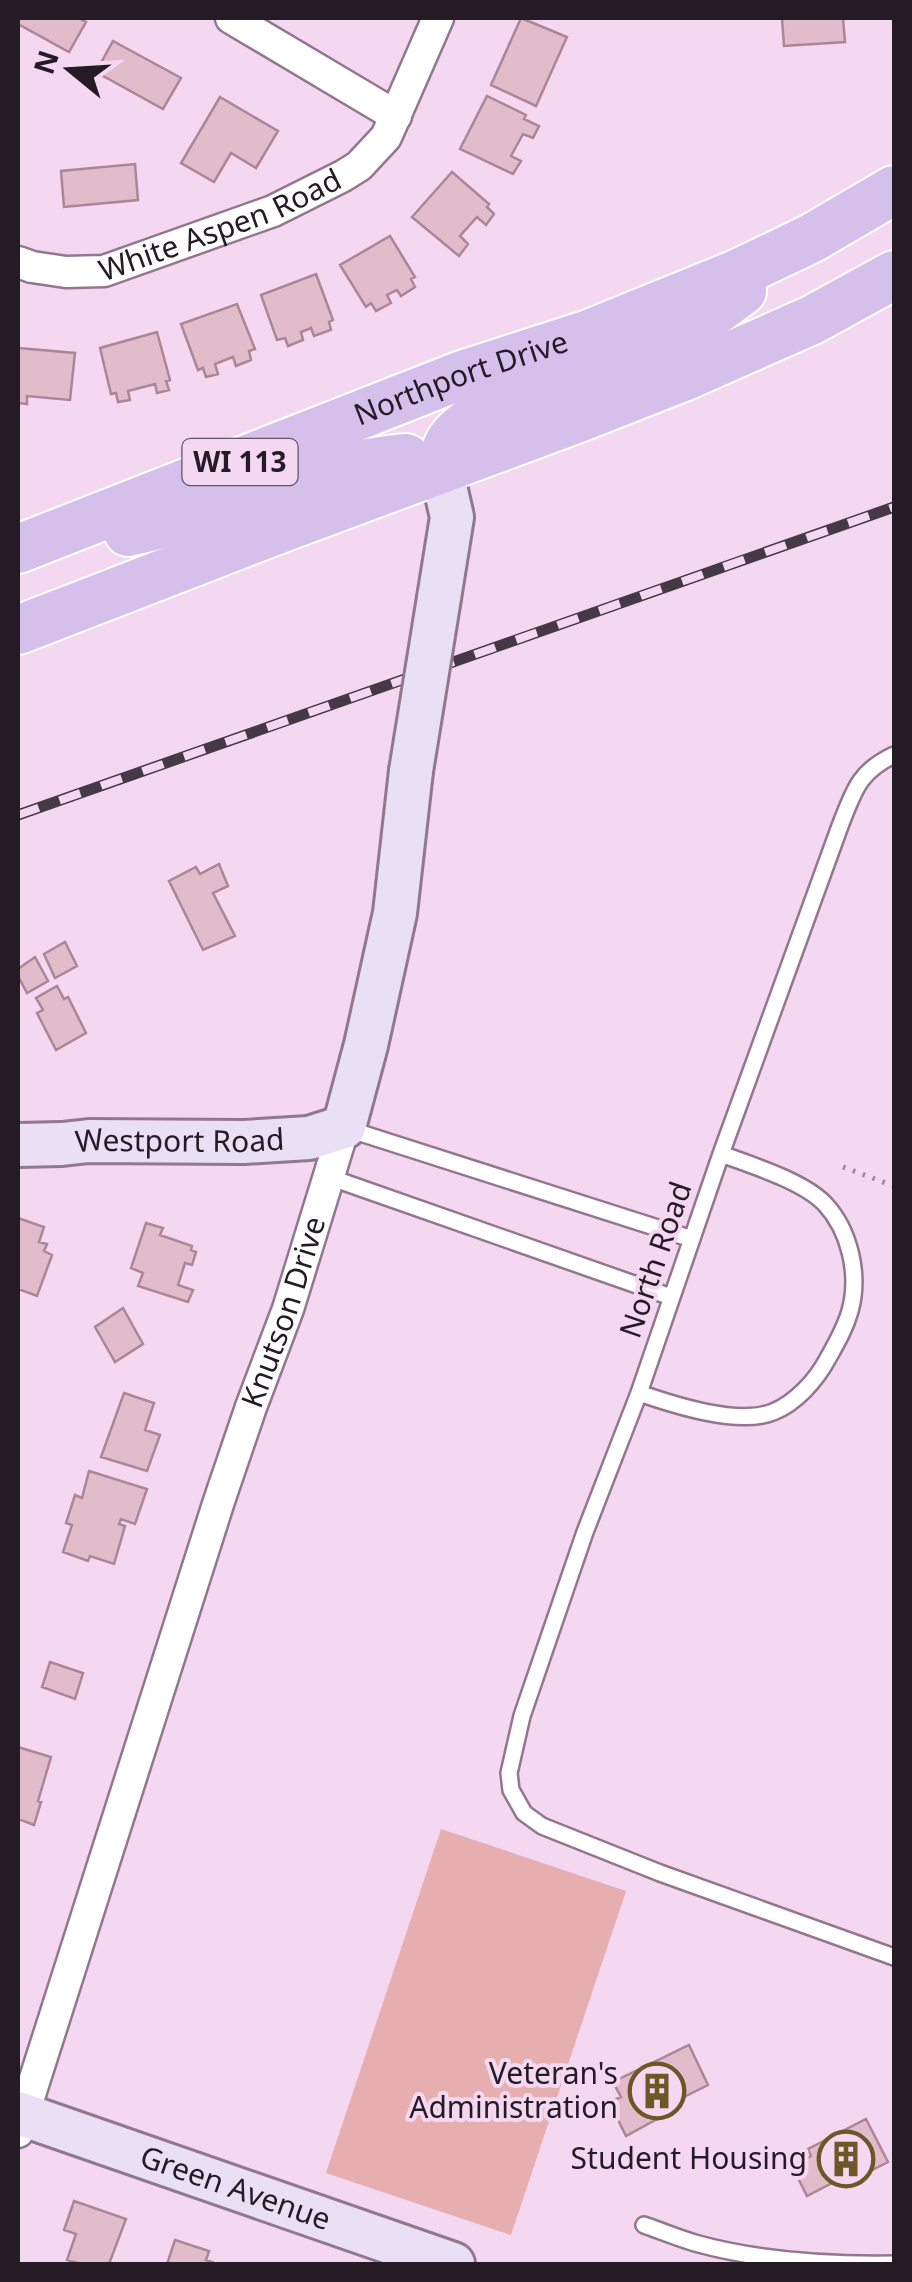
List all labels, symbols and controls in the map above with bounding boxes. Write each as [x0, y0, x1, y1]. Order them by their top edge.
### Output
north arrow [20, 20, 120, 120]
text: N [24, 45, 67, 79]
street label: White Aspen Road [93, 158, 348, 290]
street label: Northport Drive [348, 320, 573, 434]
road number: WI 113 [182, 439, 298, 485]
street label: Westport Road [73, 1118, 286, 1161]
street label: North Road [609, 1176, 700, 1343]
street label: Knutson Drive [231, 1211, 334, 1413]
place label: Veteran's Administration [409, 2052, 618, 2127]
building icon: Veteran's Administration [627, 2061, 687, 2121]
building icon: Student Housing [816, 2129, 876, 2189]
street label: Green Avenue [135, 2135, 337, 2239]
place label: Student Housing [571, 2137, 807, 2178]

